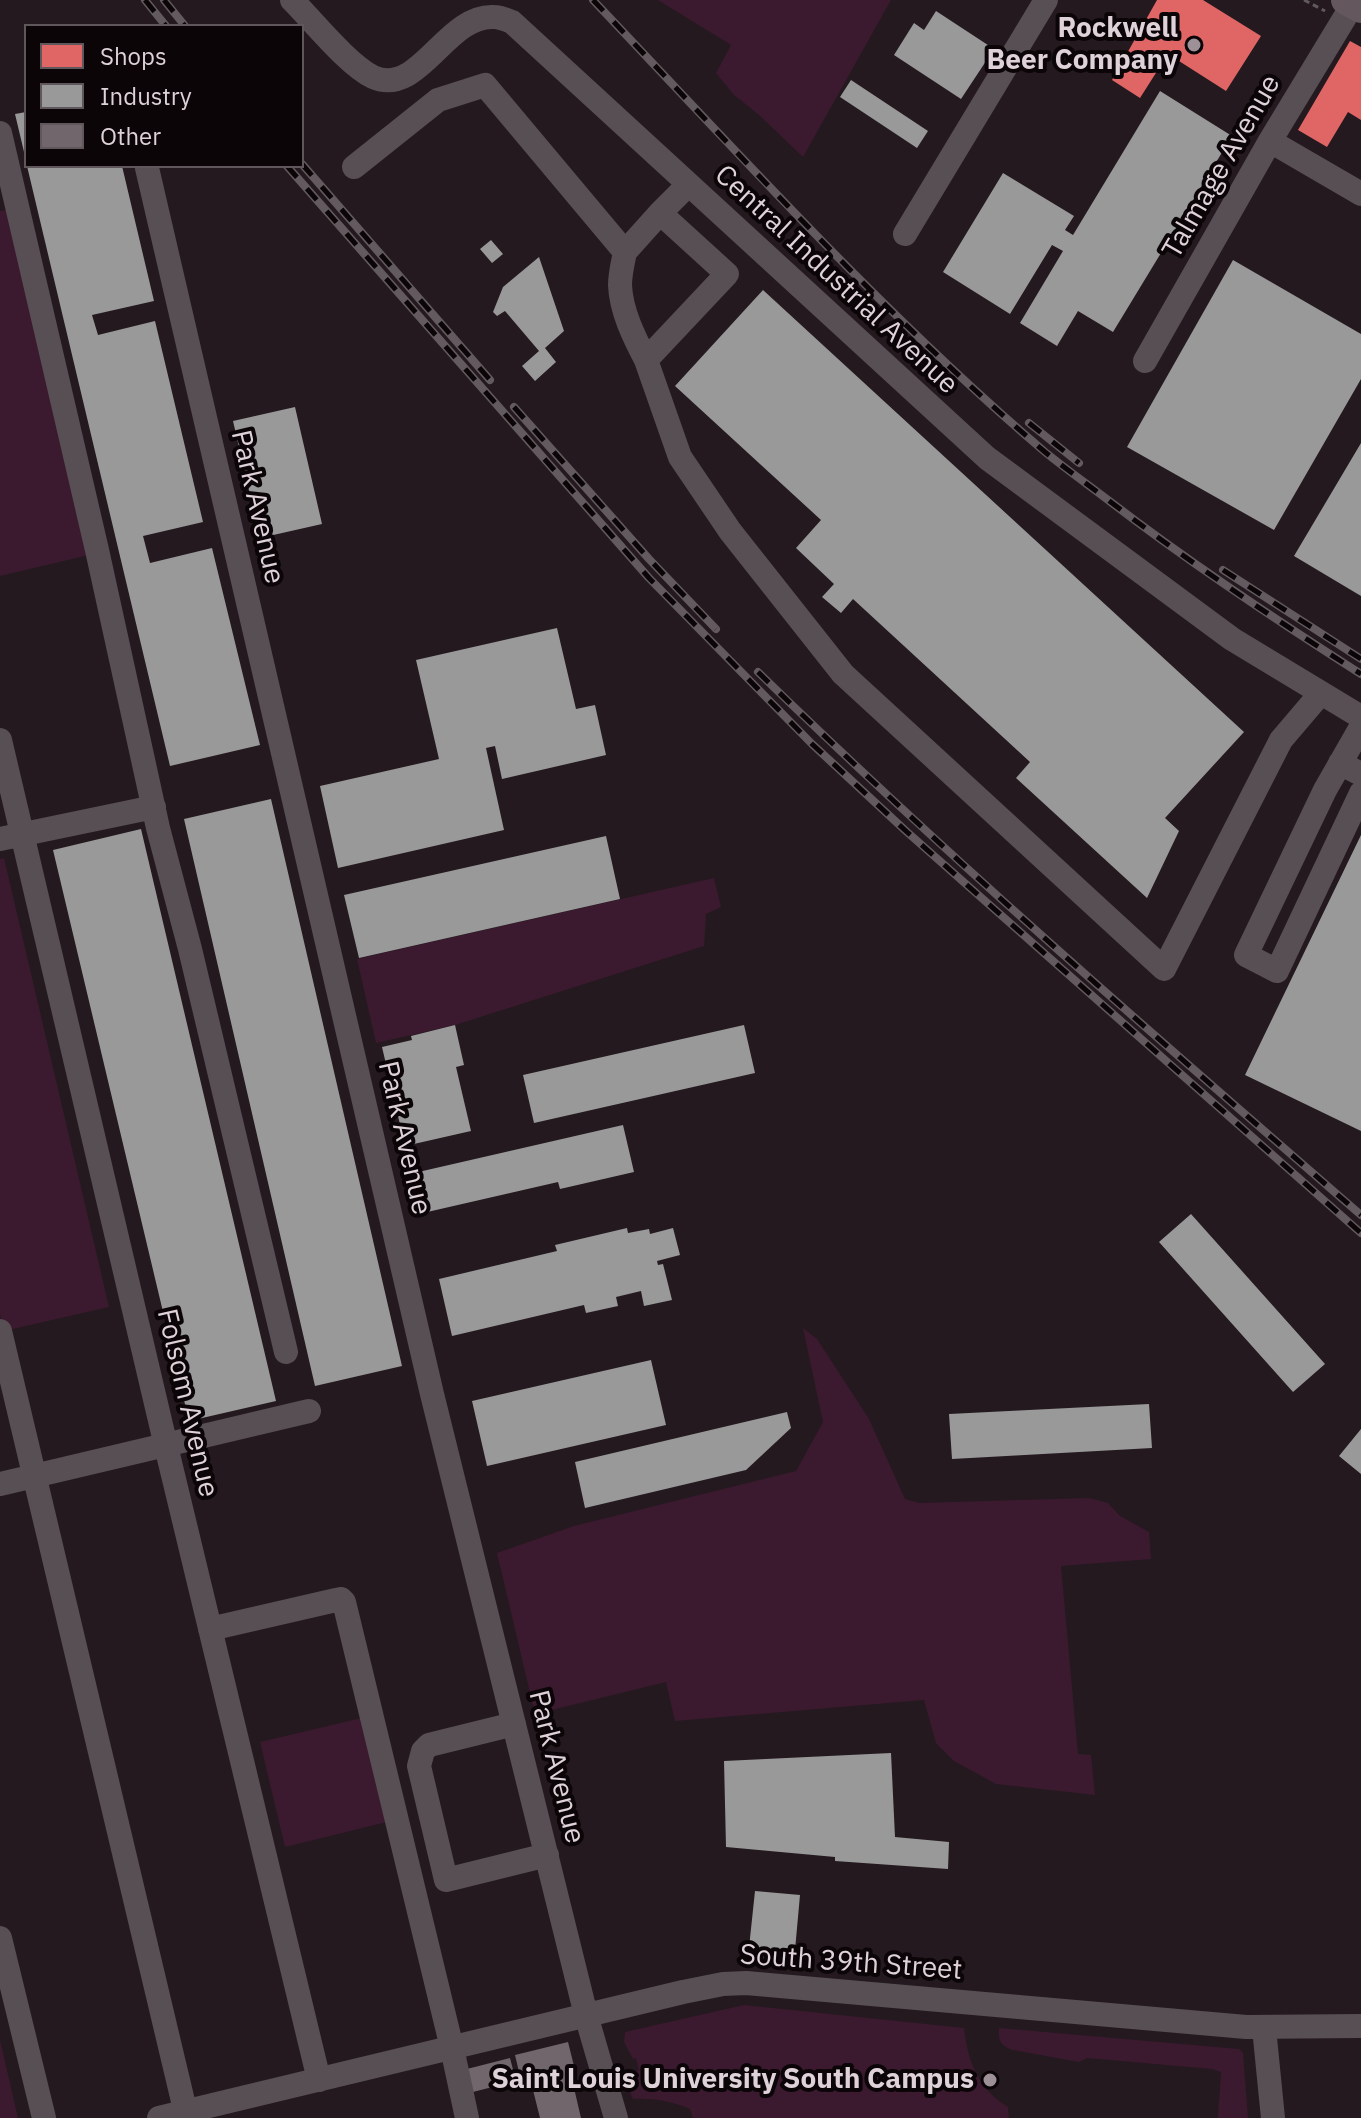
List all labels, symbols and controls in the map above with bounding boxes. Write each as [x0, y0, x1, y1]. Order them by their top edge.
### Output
place label: Rockwell Beer Company [987, 12, 1178, 78]
legend [24, 24, 304, 168]
marker: Rockwell Beer Company [1185, 36, 1203, 54]
text: Shops [100, 40, 167, 72]
street label: Talmage Avenue [1156, 69, 1288, 265]
text: Industry [100, 80, 192, 112]
text: Other [100, 120, 161, 152]
street label: Central Industrial Avenue [707, 158, 965, 402]
street label: Park Avenue [223, 427, 291, 587]
street label: Park Avenue [370, 1058, 438, 1218]
street label: Folsom Avenue [149, 1306, 225, 1500]
street label: Park Avenue [521, 1687, 591, 1847]
street label: South 39th Street [739, 1938, 963, 1988]
place label: Saint Louis University South Campus [491, 2063, 974, 2097]
marker: Saint Louis University South Campus [981, 2071, 999, 2089]

